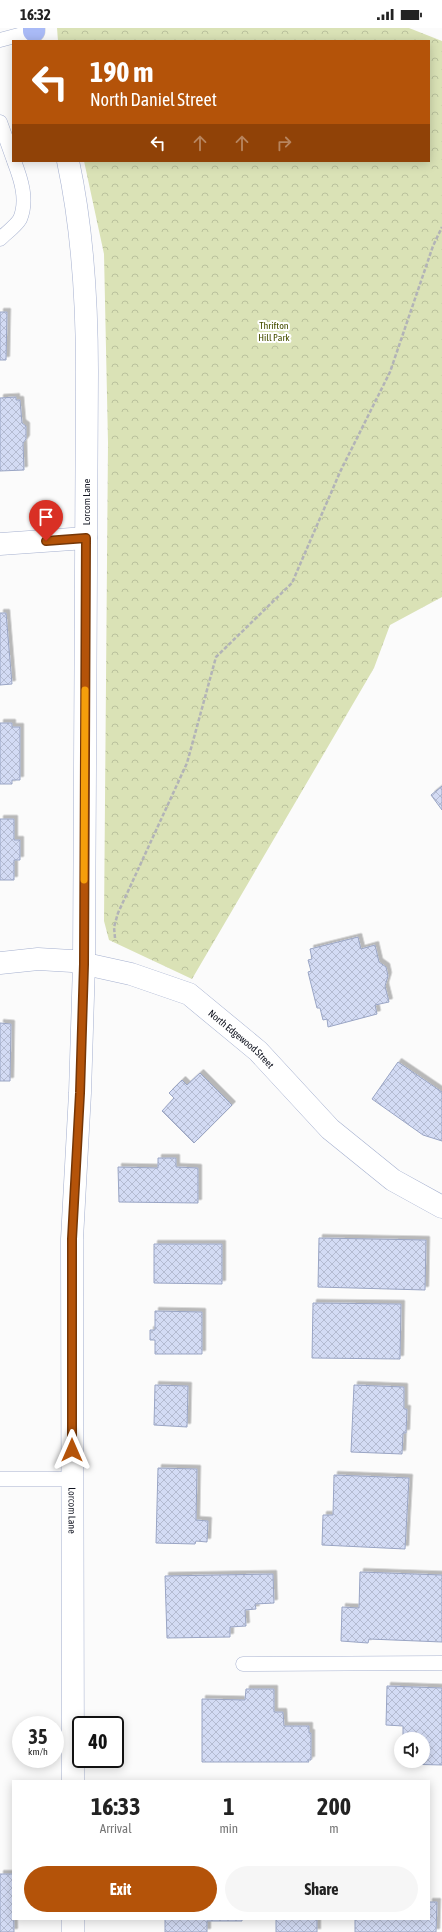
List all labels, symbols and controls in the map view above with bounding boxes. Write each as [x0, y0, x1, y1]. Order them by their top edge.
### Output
text: 16:32 [20, 6, 51, 23]
icon: left [24, 56, 76, 108]
text: 190 m [90, 56, 153, 88]
text: North Daniel Street [90, 89, 217, 110]
icon: left [147, 132, 169, 154]
icon: ahead [189, 132, 211, 154]
icon: ahead [231, 132, 253, 154]
icon: right [273, 132, 295, 154]
park label: Thrifton Hill Park [258, 320, 290, 343]
street label: Lorcom Lane [81, 478, 92, 525]
pin [29, 500, 63, 541]
icon: arrive [35, 506, 57, 528]
street label: North Edgewood Street [206, 1007, 276, 1071]
position arrow [51, 1429, 93, 1471]
street label: Lorcom Lane [66, 1487, 78, 1534]
speed limit sign: 40 [72, 1716, 124, 1768]
text: 35 [29, 1725, 47, 1748]
map controls [394, 1732, 430, 1768]
button: sound [394, 1732, 430, 1768]
text: km/h [28, 1746, 48, 1757]
text: 16:33 [91, 1793, 140, 1820]
text: 1 [223, 1793, 234, 1820]
text: 200 [317, 1793, 351, 1820]
text: Arrival [100, 1821, 132, 1836]
text: min [219, 1821, 238, 1836]
text: m [329, 1821, 339, 1836]
button: Exit [24, 1866, 217, 1912]
button: Share [225, 1866, 418, 1912]

